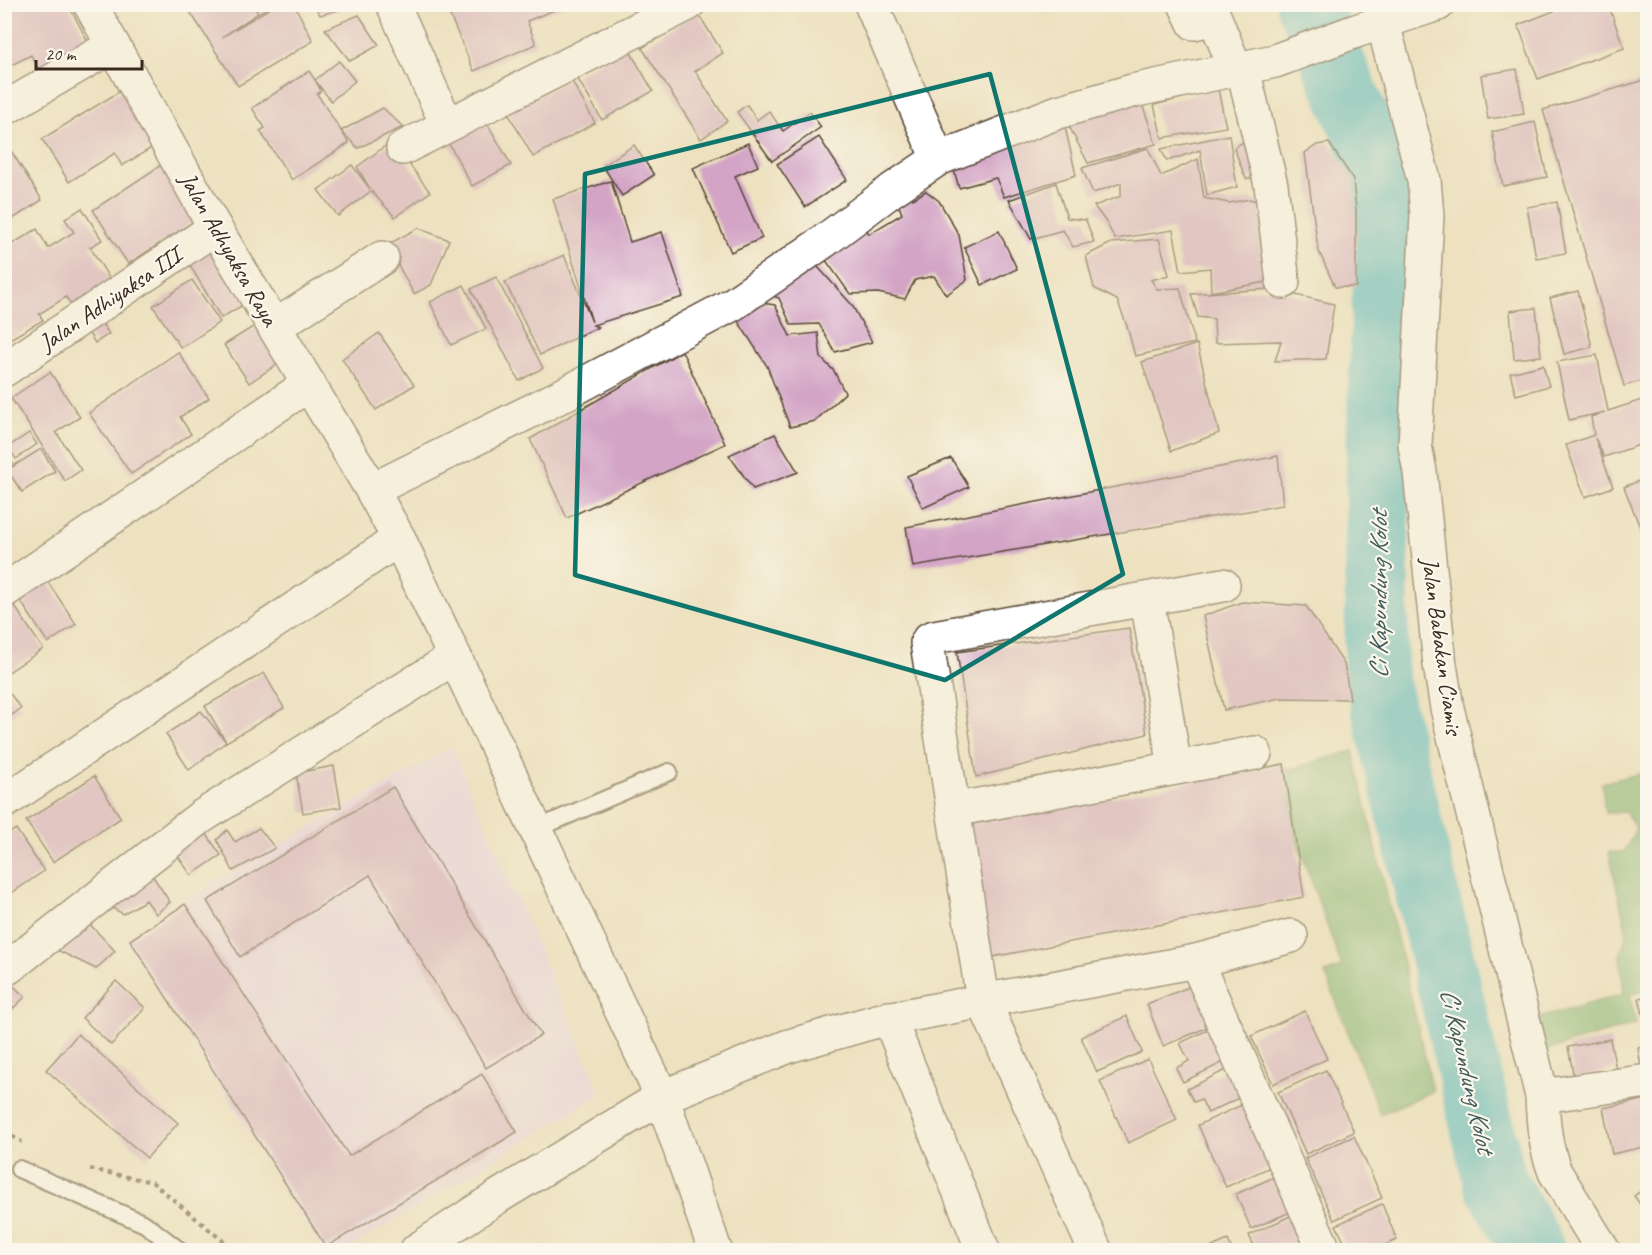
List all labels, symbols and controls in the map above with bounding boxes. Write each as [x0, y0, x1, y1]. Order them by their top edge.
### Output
scale bar [36, 33, 142, 71]
text: 20 m [45, 43, 78, 65]
street label: Jalan Adhyaksa Raya [172, 166, 286, 333]
street label: Jalan Adhiyaksa III [32, 238, 191, 358]
water label: Ci Kapundung Kolot [1362, 506, 1395, 679]
street label: Jalan Babakan Ciamis [1415, 555, 1470, 739]
water label: Ci Kapundung Kolot [1433, 985, 1504, 1161]

